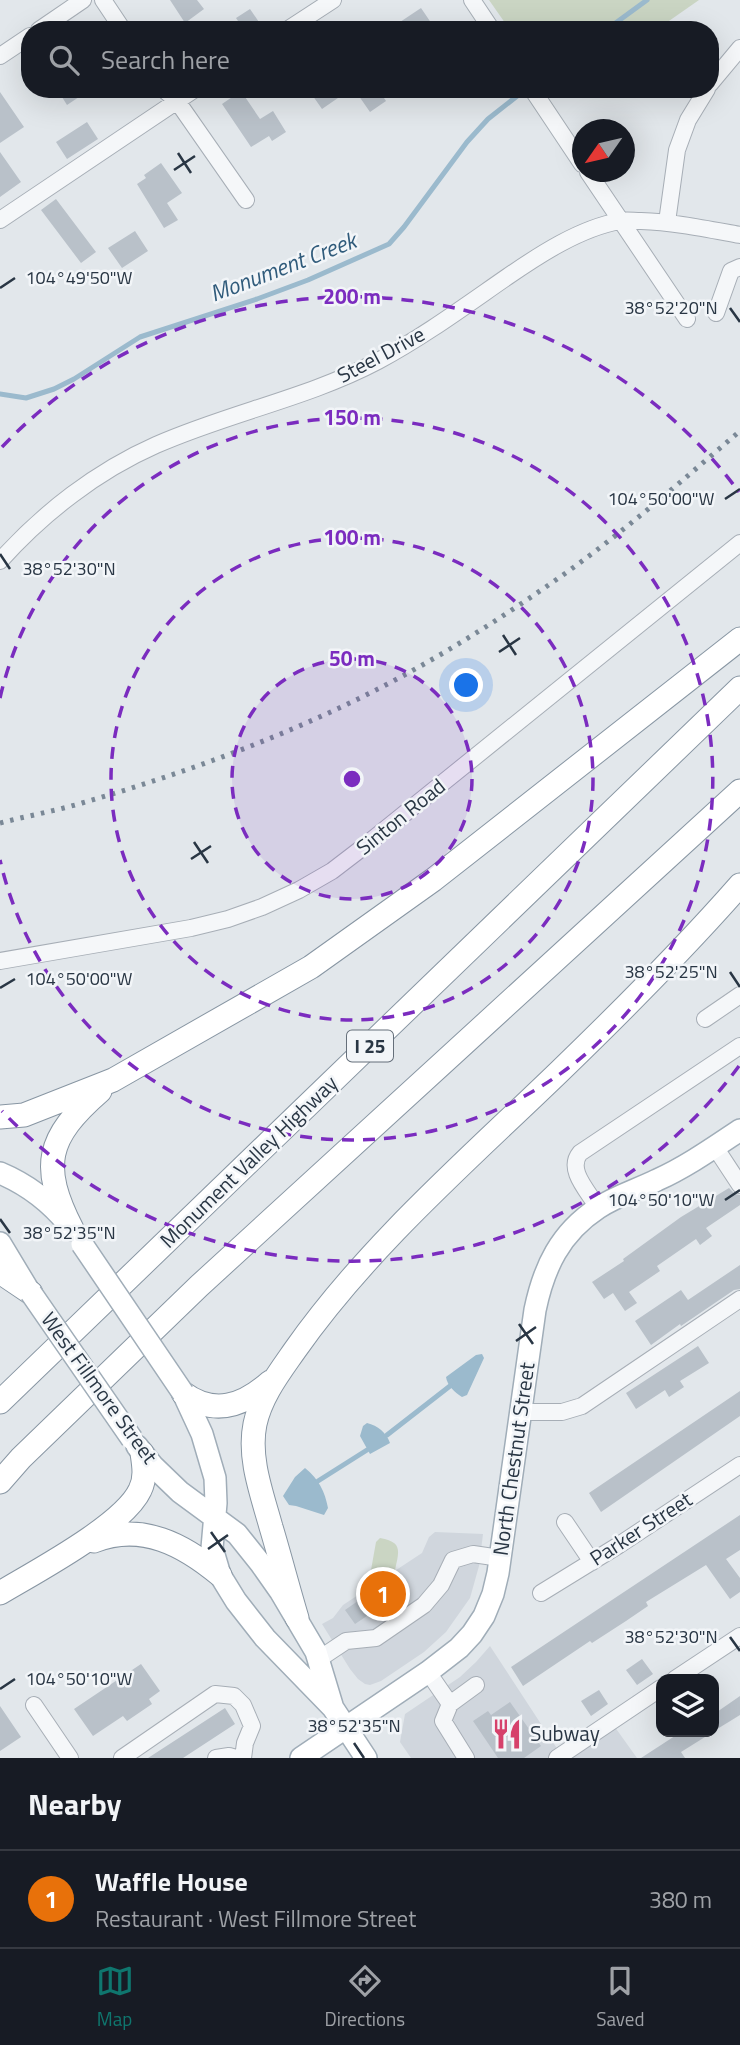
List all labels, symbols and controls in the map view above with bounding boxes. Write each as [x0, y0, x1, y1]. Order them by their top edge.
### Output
search box [21, 21, 719, 98]
text: Search here [101, 40, 230, 79]
icon: search [45, 41, 83, 79]
north arrow [572, 119, 635, 182]
water label: Monument Creek [205, 222, 364, 311]
text: 104°49'50"W [25, 264, 133, 291]
text: 200 m [323, 280, 381, 312]
text: 38°52'20"N [624, 294, 718, 321]
street label: Steel Drive [331, 318, 430, 391]
text: 150 m [323, 401, 381, 433]
text: 104°50'00"W [607, 485, 715, 512]
text: 100 m [323, 521, 381, 553]
text: 38°52'30"N [22, 555, 116, 582]
text: 50 m [329, 642, 375, 674]
your location [449, 668, 483, 702]
centre of rings [340, 767, 364, 791]
street label: Sinton Road [349, 770, 452, 862]
text: 38°52'25"N [624, 958, 718, 985]
text: 104°50'00"W [25, 965, 133, 992]
road number: I 25 [347, 1030, 393, 1062]
street label: Monument Valley Highway [152, 1068, 345, 1255]
text: 104°50'10"W [607, 1186, 715, 1213]
text: 38°52'35"N [22, 1219, 116, 1246]
street label: West Fillmore Street [34, 1305, 166, 1471]
street label: North Chestnut Street [484, 1360, 542, 1557]
street label: Parker Street [583, 1483, 699, 1573]
pin: 1 [360, 1568, 406, 1620]
text: 38°52'30"N [624, 1623, 718, 1650]
text: 104°50'10"W [25, 1665, 133, 1692]
map controls [656, 1674, 719, 1737]
button: layers [656, 1674, 719, 1737]
text: 38°52'35"N [307, 1712, 401, 1739]
restaurant icon: Subway [490, 1717, 524, 1751]
place label: Subway [530, 1717, 600, 1749]
text: Nearby [28, 1781, 121, 1827]
text: Waffle House [95, 1862, 248, 1901]
text: 1 [45, 1882, 57, 1917]
text: 380 m [649, 1882, 712, 1917]
text: Restaurant · West Fillmore Street [95, 1901, 416, 1936]
tab: Map [96, 1962, 134, 2033]
tab: Directions [325, 1962, 405, 2033]
tab: Saved [596, 1962, 644, 2033]

